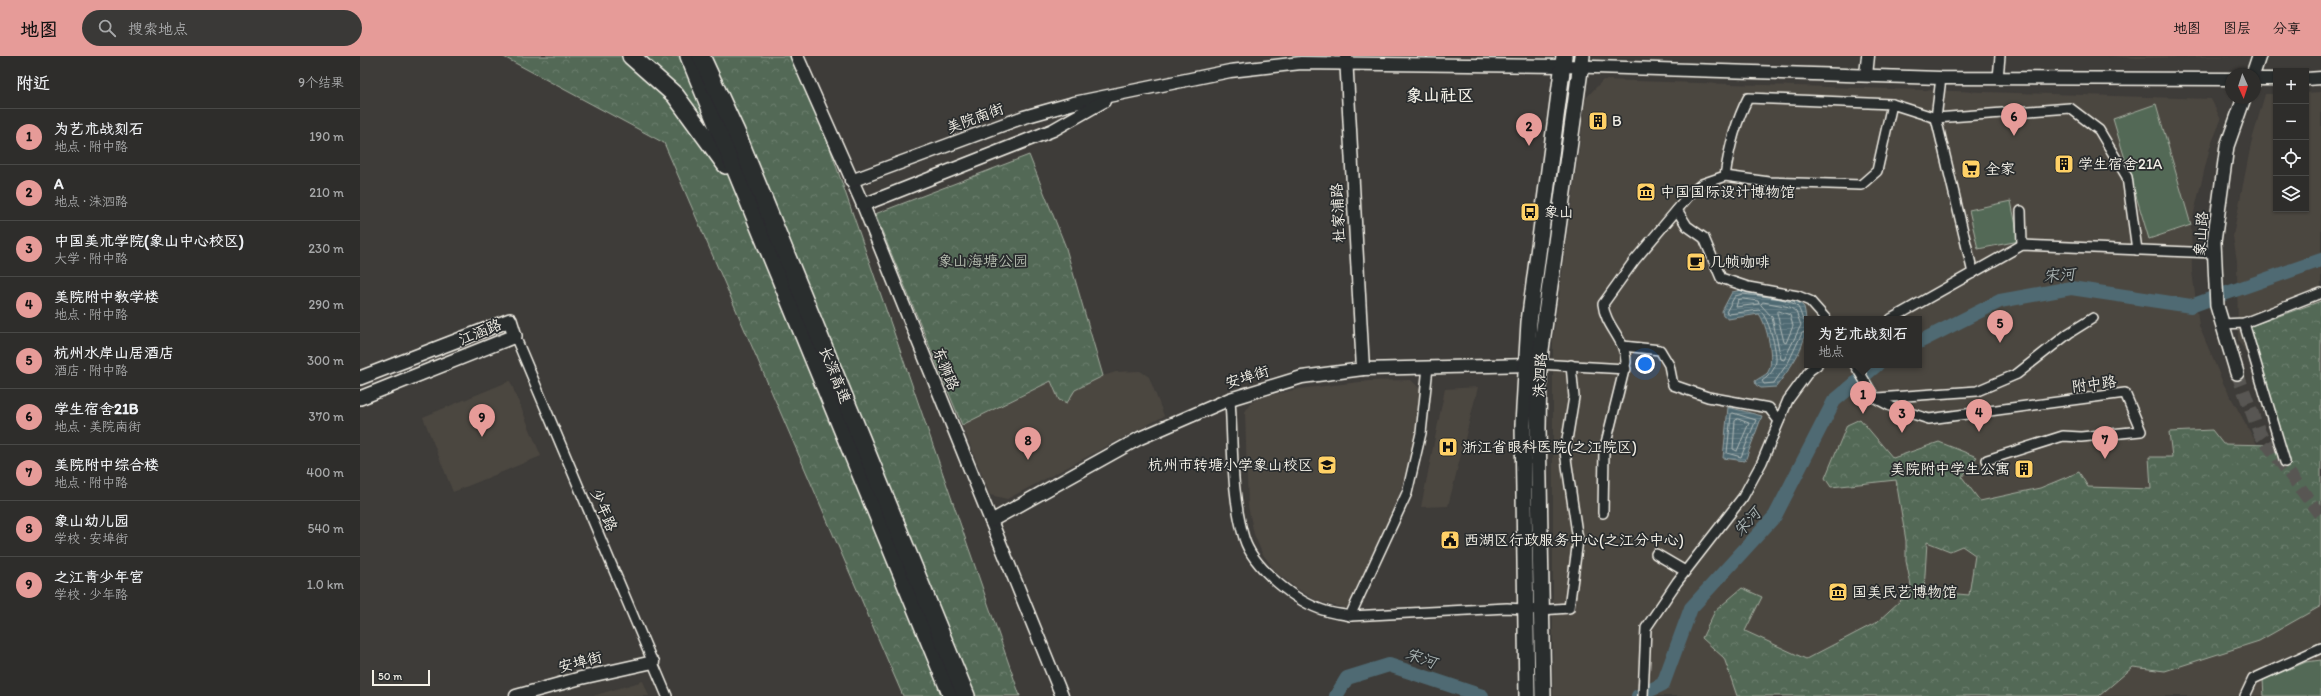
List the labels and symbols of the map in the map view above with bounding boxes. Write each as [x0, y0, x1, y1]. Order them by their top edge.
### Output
north arrow [2225, 68, 2261, 104]
district label: 象山社区 [1406, 85, 1474, 105]
street label: 美院南街 [944, 99, 1006, 137]
pin: 6 [2001, 103, 2027, 136]
building icon: B [1587, 110, 1609, 132]
place label: B [1612, 112, 1622, 130]
pin: 2 [1516, 113, 1542, 146]
building icon: 学生宿舍21A [2053, 153, 2075, 175]
place label: 学生宿舍21A [2078, 155, 2163, 173]
supermarket icon: 全家 [1960, 158, 1982, 180]
place label: 全家 [1985, 160, 2015, 178]
museum icon: 中国国际设计博物馆 [1635, 181, 1657, 203]
street label: 杜家浦路 [1327, 183, 1349, 243]
place label: 中国国际设计博物馆 [1660, 183, 1795, 201]
bus stop icon: 象山 [1519, 201, 1541, 223]
place label: 象山 [1544, 203, 1574, 221]
street label: 象山路 [2190, 211, 2212, 257]
cafe icon: 几帧咖啡 [1685, 251, 1707, 273]
park label: 象山海塘公园 [938, 252, 1028, 270]
place label: 几帧咖啡 [1710, 253, 1770, 271]
water label: 宋河 [2042, 264, 2079, 286]
pin: 5 [1987, 310, 2013, 343]
street label: 江涵路 [456, 315, 504, 349]
street label: 长深高速 [815, 344, 855, 406]
street label: 东狮路 [929, 345, 963, 393]
street label: 洙泗路 [1530, 352, 1550, 398]
your location [1635, 354, 1655, 374]
street label: 安埠街 [1223, 362, 1271, 392]
street label: 附中路 [2071, 372, 2117, 396]
pin: 1 [1850, 381, 1876, 414]
pin: 4 [1966, 399, 1992, 432]
pin: 3 [1889, 400, 1915, 433]
pin: 9 [469, 404, 495, 437]
pin: 7 [2092, 426, 2118, 459]
pin: 8 [1015, 427, 1041, 460]
hospital icon: 浙江省眼科医院(之江院区) [1437, 436, 1459, 458]
place label: 浙江省眼科医院(之江院区) [1462, 438, 1637, 456]
school or university icon: 杭州市转塘小学象山校区 [1316, 454, 1338, 476]
place label: 杭州市转塘小学象山校区 [1148, 456, 1313, 474]
building icon: 美院附中学生公寓 [2013, 458, 2035, 480]
place label: 美院附中学生公寓 [1890, 460, 2010, 478]
street label: 少年路 [587, 486, 621, 534]
water label: 宋河 [1729, 502, 1767, 540]
public building icon: 西湖区行政服务中心(之江分中心) [1439, 529, 1461, 551]
place label: 西湖区行政服务中心(之江分中心) [1464, 531, 1684, 549]
museum icon: 国美民艺博物馆 [1827, 581, 1849, 603]
place label: 国美民艺博物馆 [1852, 583, 1957, 601]
water label: 宋河 [1403, 644, 1442, 673]
street label: 安埠街 [556, 648, 604, 676]
scale bar [372, 668, 430, 687]

